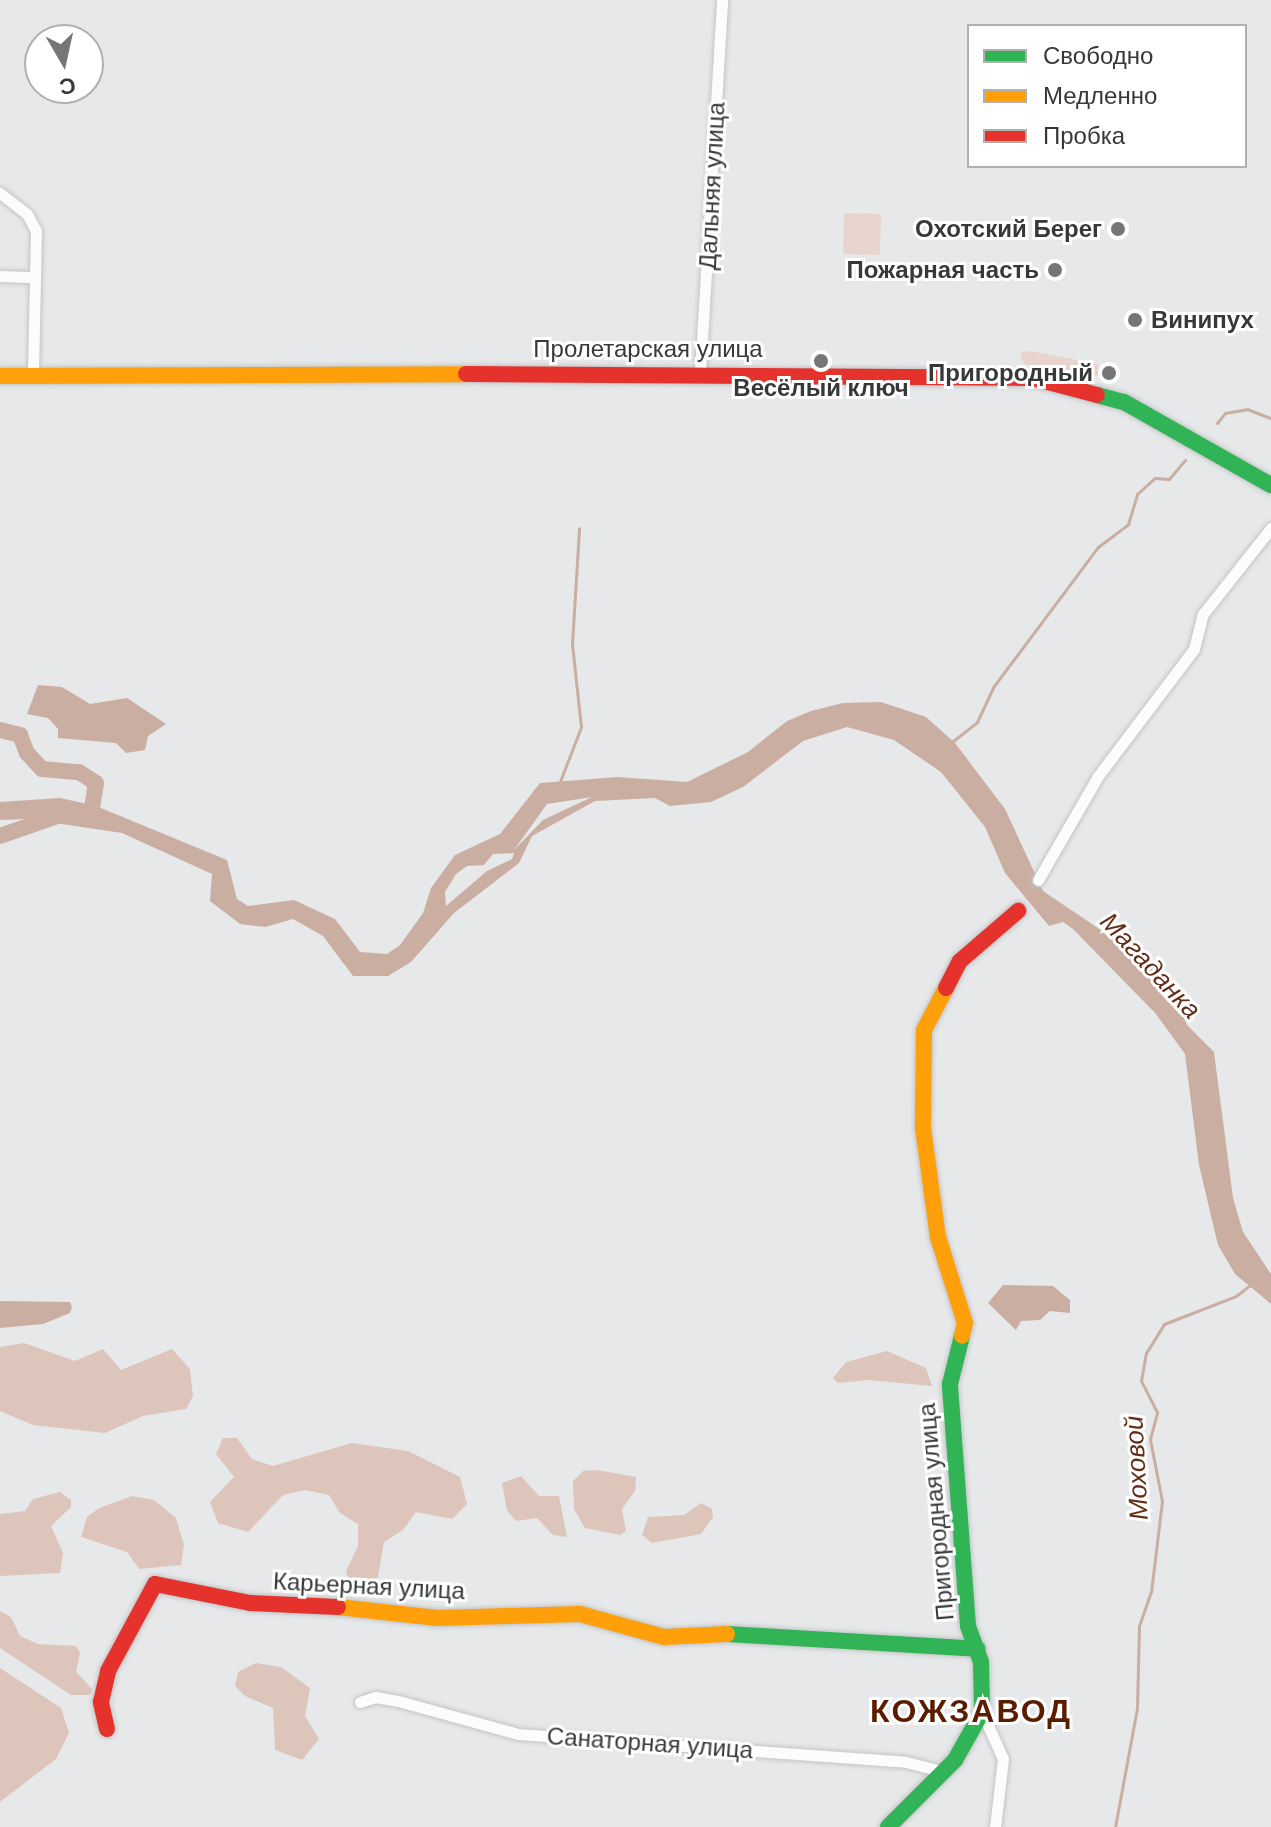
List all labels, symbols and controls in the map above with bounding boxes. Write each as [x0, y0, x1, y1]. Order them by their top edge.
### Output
north arrow [24, 24, 104, 104]
legend [967, 24, 1247, 168]
text: Свободно [1043, 42, 1153, 69]
text: С [58, 73, 77, 100]
text: Медленно [1043, 82, 1157, 109]
street label: Дальняя улица [693, 101, 731, 271]
text: Пробка [1043, 122, 1125, 149]
place label: Охотский Берег [915, 215, 1102, 243]
marker: Охотский Берег [1109, 220, 1127, 238]
place label: Пожарная часть [846, 256, 1039, 284]
marker: Пожарная часть [1046, 261, 1064, 279]
place label: Винипух [1151, 306, 1254, 334]
marker: Винипух [1126, 311, 1144, 329]
street label: Пролетарская улица [533, 335, 763, 363]
marker: Весёлый ключ [812, 352, 830, 370]
place label: Пригородный [928, 359, 1093, 387]
marker: Пригородный [1100, 364, 1118, 382]
place label: Весёлый ключ [733, 374, 909, 402]
water label: Магаданка [1093, 907, 1207, 1025]
street label: Пригородная улица [912, 1402, 960, 1622]
water label: Моховой [1119, 1415, 1155, 1521]
street label: Карьерная улица [272, 1567, 466, 1605]
district label: КОЖЗАВОД [870, 1692, 1072, 1730]
street label: Санаторная улица [546, 1721, 754, 1765]

